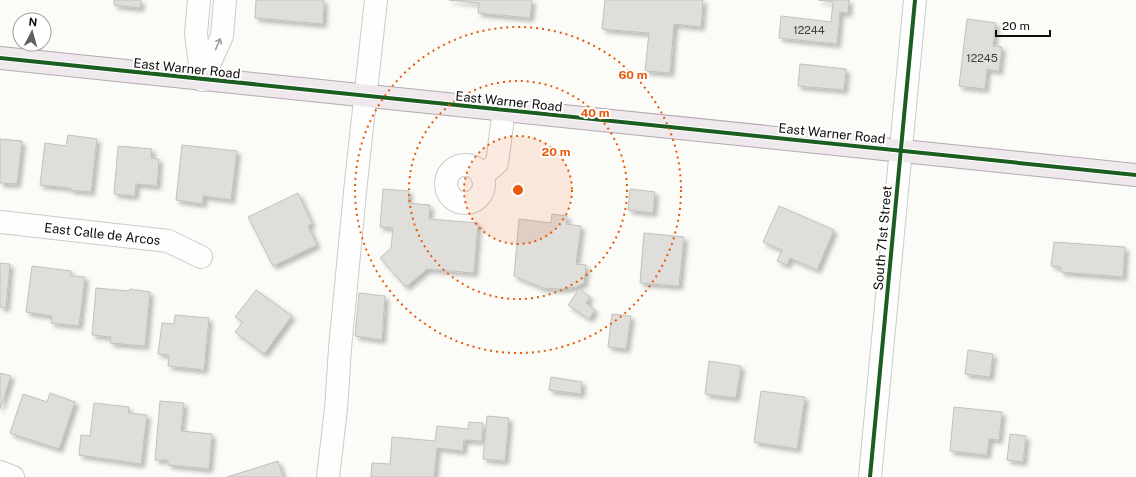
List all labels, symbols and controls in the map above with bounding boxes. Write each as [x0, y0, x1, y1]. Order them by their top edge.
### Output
north arrow [12, 12, 52, 52]
scale bar [996, 12, 1050, 38]
text: N [28, 16, 38, 28]
text: 20 m [1002, 19, 1030, 33]
house number: 12244 [793, 24, 825, 36]
one-way arrow [215, 39, 222, 51]
house number: 12245 [966, 52, 998, 64]
street label: East Warner Road [133, 55, 241, 82]
text: 60 m [618, 68, 648, 82]
street label: East Warner Road [455, 88, 563, 115]
text: 40 m [580, 106, 610, 120]
street label: East Warner Road [778, 120, 886, 147]
text: 20 m [542, 145, 571, 159]
centre of rings [511, 183, 525, 197]
street label: South 71st Street [870, 185, 895, 291]
street label: East Calle de Arcos [43, 220, 161, 248]

